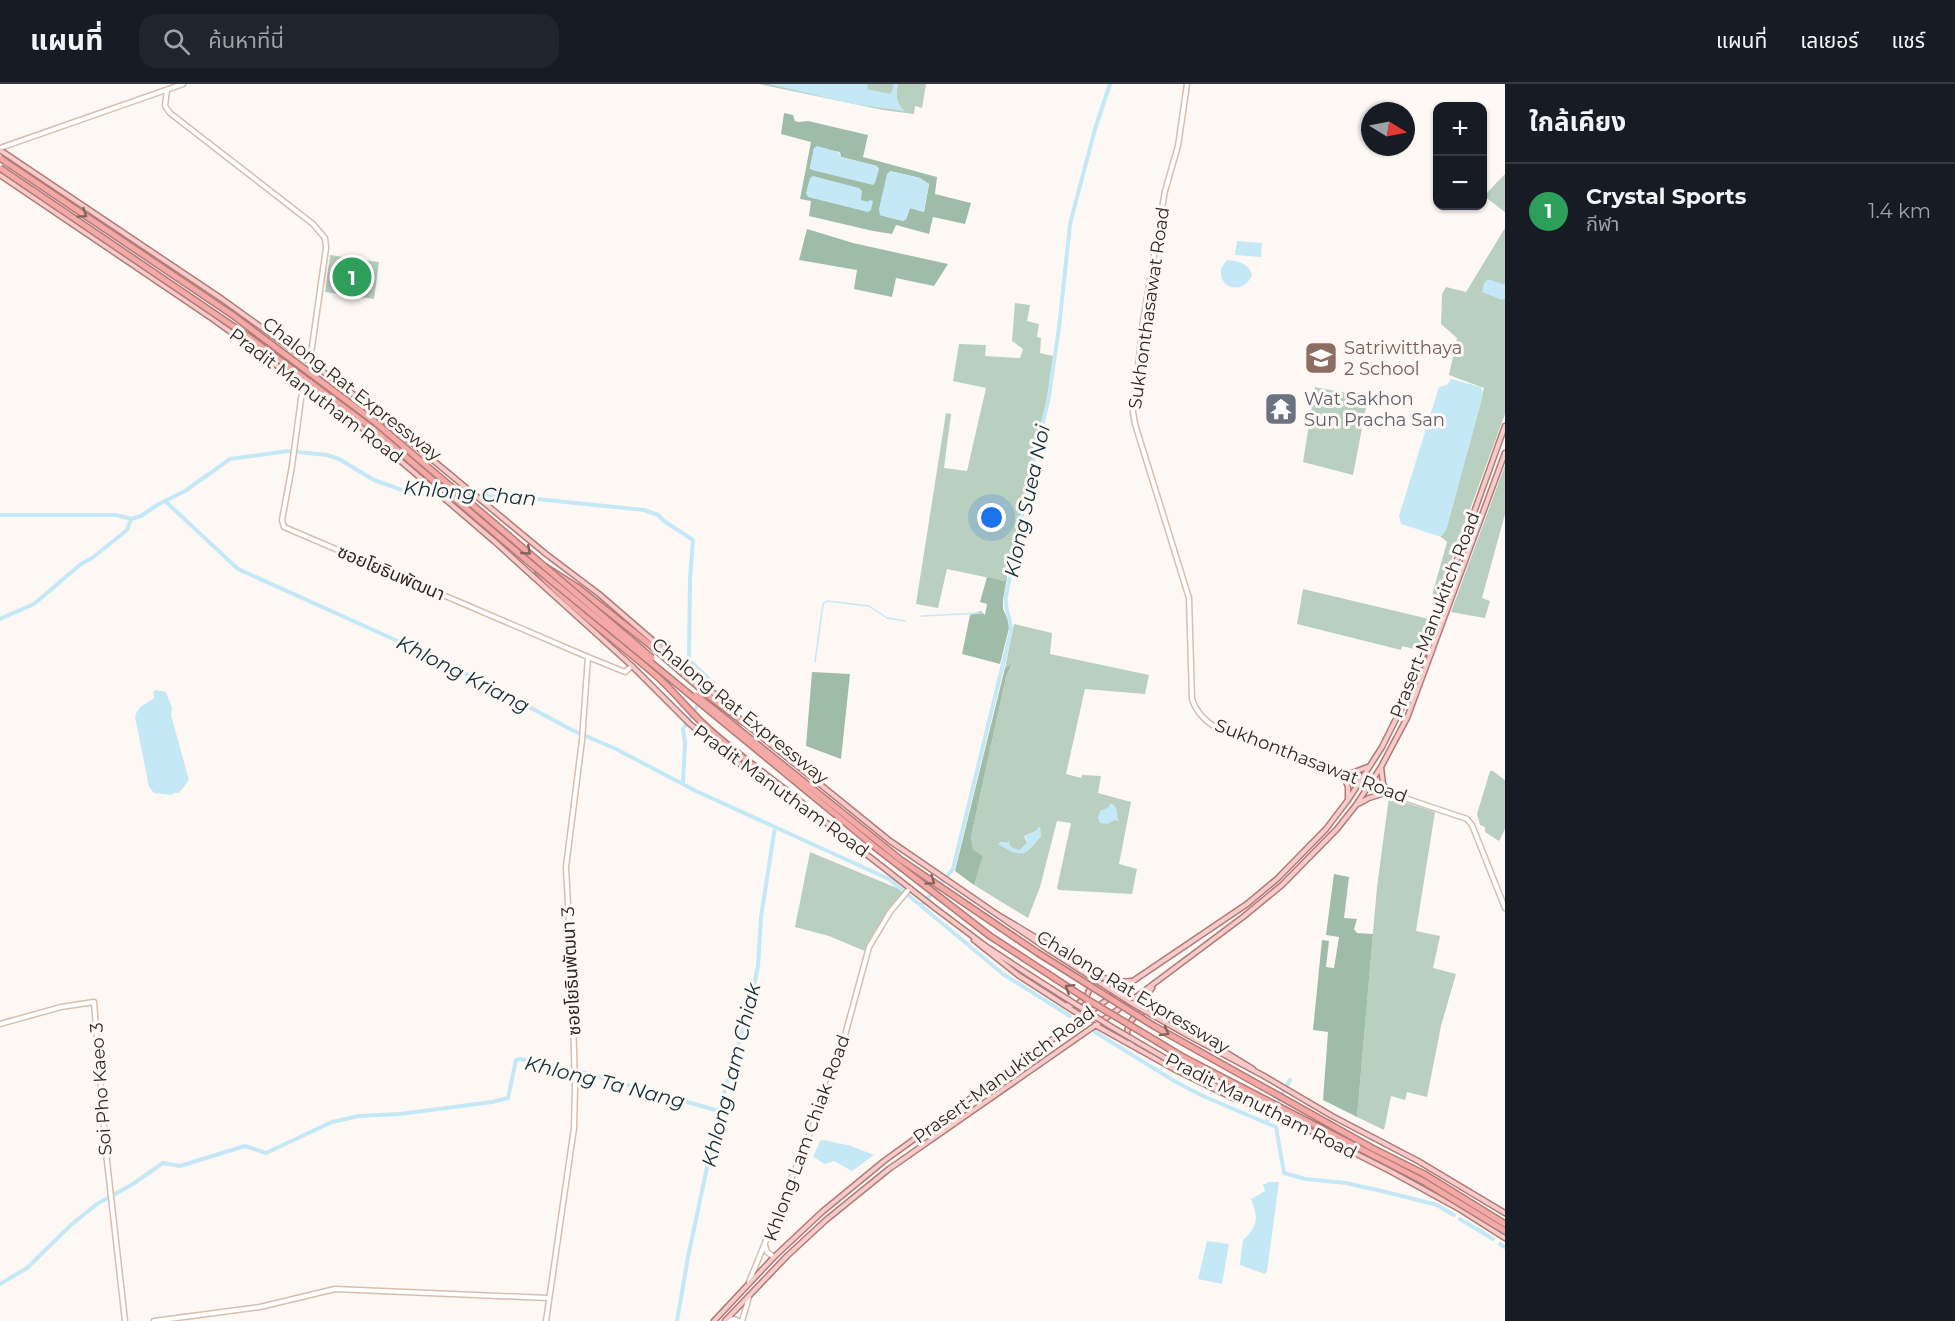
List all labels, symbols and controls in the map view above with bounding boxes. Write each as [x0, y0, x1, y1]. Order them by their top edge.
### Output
search box [139, 14, 559, 68]
text: แผนที่ [30, 23, 103, 57]
icon: search [160, 25, 193, 58]
text: ค้นหาที่นี่ [208, 27, 284, 54]
text: แผนที่ [1716, 28, 1767, 53]
text: เลเยอร์ [1800, 28, 1859, 53]
text: แชร์ [1892, 28, 1925, 53]
north arrow [1361, 102, 1415, 156]
map controls [1433, 102, 1487, 210]
button: + [1433, 102, 1487, 156]
text: ใกล้เคียง [1529, 106, 1626, 138]
button: − [1433, 156, 1487, 210]
text: Crystal Sports [1586, 183, 1746, 210]
text: 1 [1545, 199, 1552, 223]
text: 1.4 km [1868, 199, 1931, 223]
street label: Sukhonthasawat Road [1124, 205, 1174, 411]
one-way arrow [77, 207, 88, 218]
text: กีฬา [1586, 212, 1619, 236]
pin: 1 [332, 254, 372, 300]
street label: Chalong Rat Expressway [258, 312, 446, 466]
street label: Pradit Manutham Road [225, 324, 407, 468]
place label: Satriwitthaya 2 School [1344, 337, 1462, 380]
school or university icon: Satriwitthaya 2 School [1303, 340, 1339, 376]
place label: Wat Sakhon Sun Pracha San [1304, 388, 1445, 431]
temple icon: Wat Sakhon Sun Pracha San [1263, 391, 1299, 427]
water label: Klong Suea Noi [999, 422, 1055, 580]
water label: Khlong Chan [403, 475, 537, 511]
your location [977, 503, 1006, 532]
street label: Prasert-Manukitch Road [1385, 509, 1485, 721]
street label: ซอยโยธินพัฒนา [334, 540, 448, 606]
one-way arrow [520, 543, 531, 554]
water label: Khlong Kriang [392, 630, 534, 718]
street label: Chalong Rat Expressway [647, 633, 833, 789]
street label: Sukhonthasawat Road [1212, 714, 1410, 808]
street label: Pradit Manutham Road [689, 720, 873, 862]
one-way arrow [924, 874, 935, 885]
street label: ซอยโยธินพัฒนา 3 [557, 906, 585, 1036]
street label: Chalong Rat Expressway [1033, 926, 1234, 1058]
water label: Khlong Lam Chiak [697, 980, 766, 1169]
one-way arrow [1065, 984, 1075, 996]
street label: Prasert-Manukitch Road [909, 1002, 1099, 1148]
street label: Soi Pho Kaeo 3 [85, 1022, 117, 1156]
one-way arrow [1159, 1025, 1170, 1036]
street label: Khlong Lam Chiak Road [759, 1032, 855, 1244]
street label: Pradit Manutham Road [1162, 1048, 1360, 1164]
water label: Khlong Ta Nang [522, 1050, 688, 1114]

